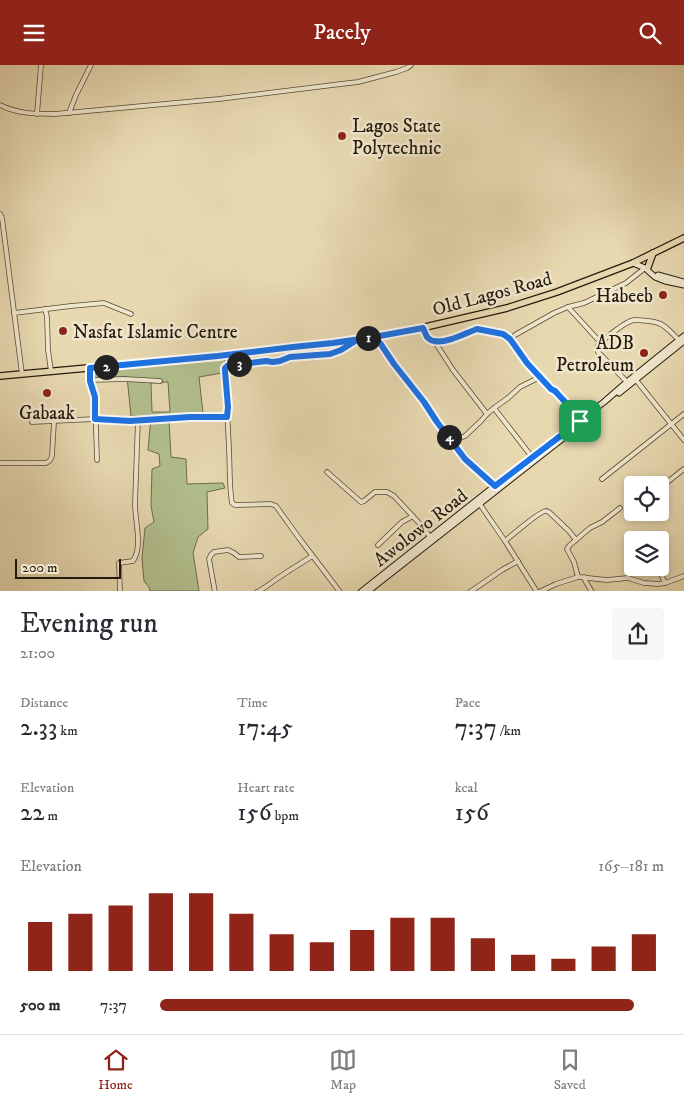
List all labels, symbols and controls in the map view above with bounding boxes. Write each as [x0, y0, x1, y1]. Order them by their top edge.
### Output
icon: menu [20, 19, 48, 47]
text: Pacely [313, 19, 371, 46]
icon: search [636, 19, 664, 47]
place label: Lagos State Polytechnic [352, 115, 441, 160]
marker: Lagos State Polytechnic [336, 130, 348, 142]
street label: Old Lagos Road [430, 267, 555, 321]
place label: Habeeb [595, 285, 653, 308]
marker: Habeeb [657, 289, 669, 301]
place label: Nasfat Islamic Centre [73, 321, 238, 344]
marker: Nasfat Islamic Centre [57, 325, 69, 337]
pin: 1 [356, 325, 380, 351]
text: 1 [366, 329, 371, 347]
place label: ADB Petroleum [556, 332, 634, 377]
marker: ADB Petroleum [638, 347, 650, 359]
pin: 3 [226, 351, 252, 377]
pin: 2 [94, 355, 118, 379]
text: 3 [237, 355, 242, 373]
text: 2 [103, 358, 110, 376]
marker: Gabaak [41, 387, 53, 399]
pin [559, 400, 601, 442]
place label: Gabaak [19, 402, 75, 425]
icon: arrive [566, 407, 594, 435]
pin: 4 [436, 425, 462, 449]
text: 4 [445, 428, 454, 446]
map controls [624, 476, 669, 576]
button: locate [624, 476, 669, 521]
street label: Awolowo Road [369, 484, 473, 572]
button: layers [624, 531, 669, 576]
scale bar [15, 557, 121, 580]
text: 200 m [22, 559, 57, 577]
text: Evening run [20, 606, 158, 641]
button: share [612, 608, 664, 660]
text: 21:00 [20, 643, 55, 663]
text: Distance [20, 694, 68, 712]
text: Time [237, 694, 268, 712]
text: Pace [455, 694, 481, 712]
text: 2.33 [20, 712, 57, 743]
text: 17:45 [237, 712, 293, 743]
text: 7:37 [455, 712, 497, 743]
text: km [57, 722, 78, 740]
text: /km [497, 722, 521, 740]
text: Elevation [20, 779, 74, 797]
text: Heart rate [237, 779, 295, 797]
text: kcal [455, 779, 478, 797]
text: 22 [20, 797, 45, 828]
text: 156 [237, 797, 272, 828]
text: 156 [455, 797, 489, 828]
text: m [45, 807, 58, 825]
text: bpm [272, 807, 299, 825]
text: Elevation [20, 856, 82, 876]
text: 165–181 m [598, 856, 664, 876]
text: 500 m [20, 995, 61, 1015]
text: 7:37 [100, 995, 127, 1015]
tab: Home [98, 1046, 133, 1094]
tab: Map [329, 1046, 357, 1094]
tab: Saved [554, 1046, 586, 1094]

